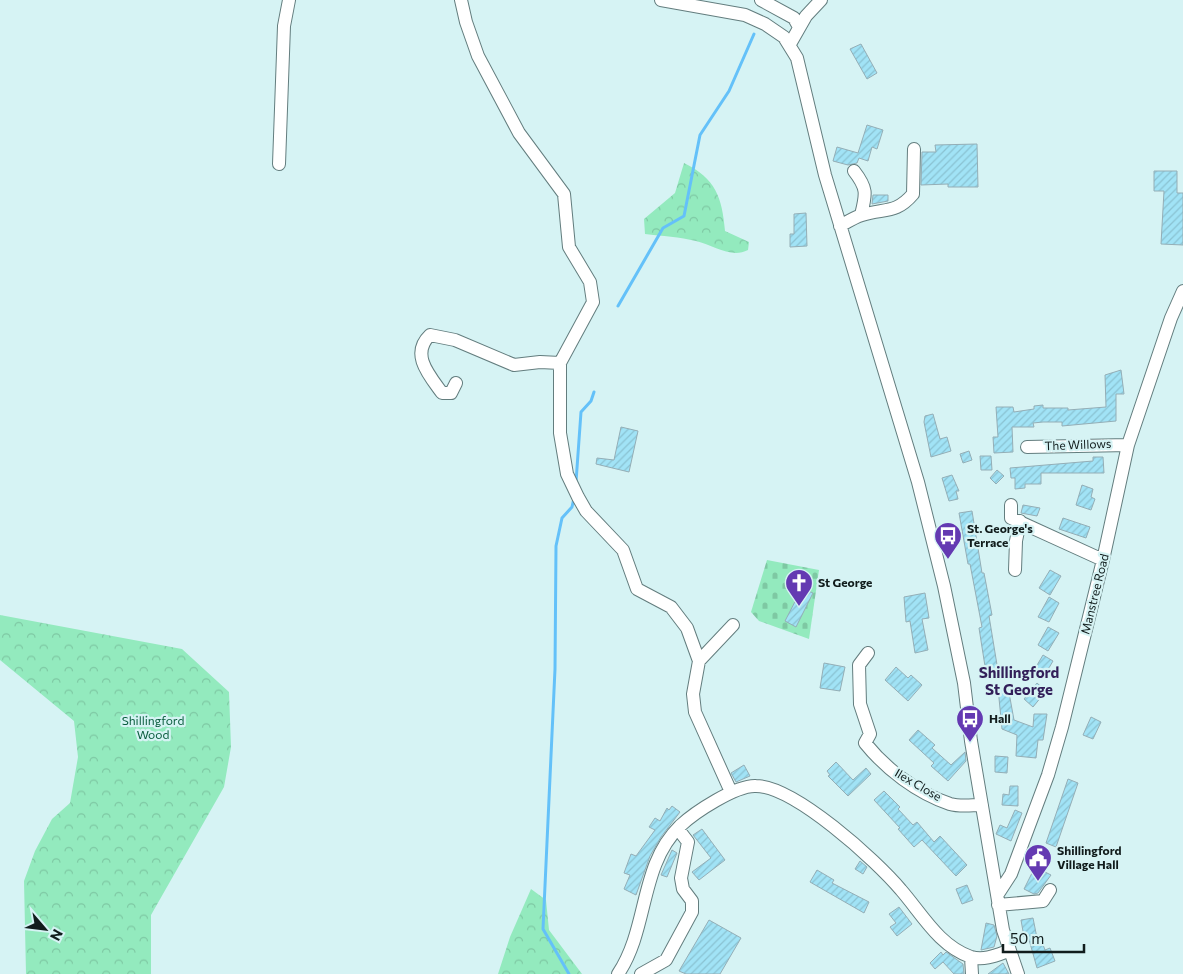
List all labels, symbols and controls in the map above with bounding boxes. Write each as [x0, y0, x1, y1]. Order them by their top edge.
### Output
street label: The Willows [1044, 436, 1111, 452]
bus stop icon: St. George's Terrace [933, 521, 963, 560]
place label: St. George's Terrace [967, 521, 1033, 549]
street label: Manstree Road [1077, 552, 1111, 635]
church icon: St George [784, 568, 814, 607]
place label: St George [818, 575, 872, 589]
district label: Shillingford St George [979, 663, 1059, 698]
bus stop icon: Hall [955, 704, 985, 743]
place label: Hall [989, 711, 1011, 725]
park label: Shillingford Wood [122, 713, 184, 741]
street label: Ilex Close [893, 765, 944, 803]
public building icon: Shillingford Village Hall [1023, 843, 1053, 882]
place label: Shillingford Village Hall [1057, 843, 1122, 871]
north arrow [20, 904, 70, 954]
scale bar [1003, 922, 1084, 954]
text: N [47, 927, 67, 944]
text: 50 m [1010, 929, 1044, 947]

